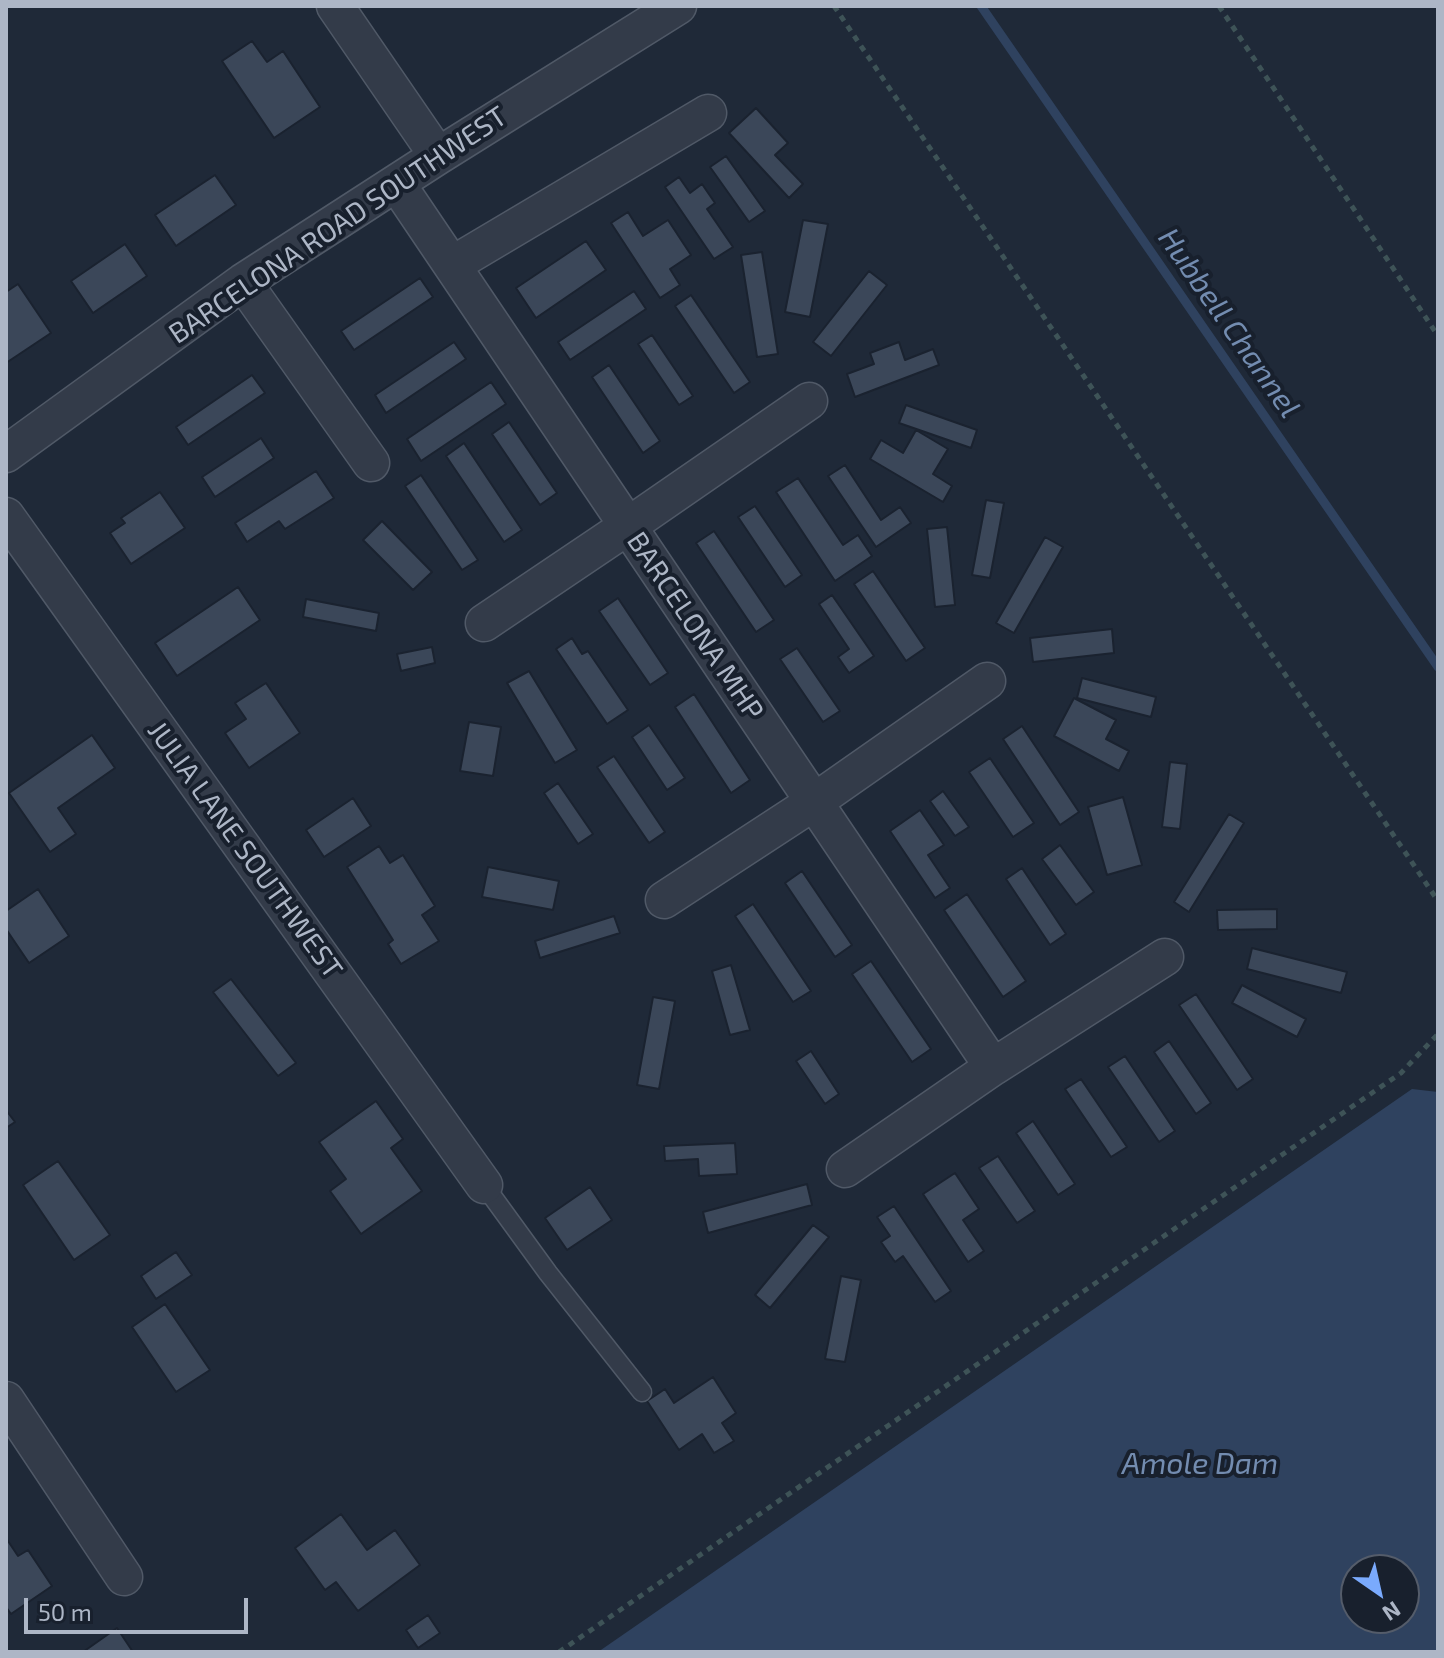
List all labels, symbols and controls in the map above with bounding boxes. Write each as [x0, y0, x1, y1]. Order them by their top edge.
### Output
street label: BARCELONA ROAD SOUTHWEST [163, 99, 513, 351]
water label: Hubbell Channel [1150, 221, 1308, 425]
street label: BARCELONA MHP [620, 526, 770, 726]
street label: JULIA LANE SOUTHWEST [141, 715, 349, 985]
water label: Amole Dam [1122, 1446, 1278, 1482]
north arrow [1340, 1554, 1420, 1634]
scale bar [28, 1582, 252, 1632]
text: 50 m [38, 1597, 92, 1626]
text: N [1378, 1597, 1406, 1627]

